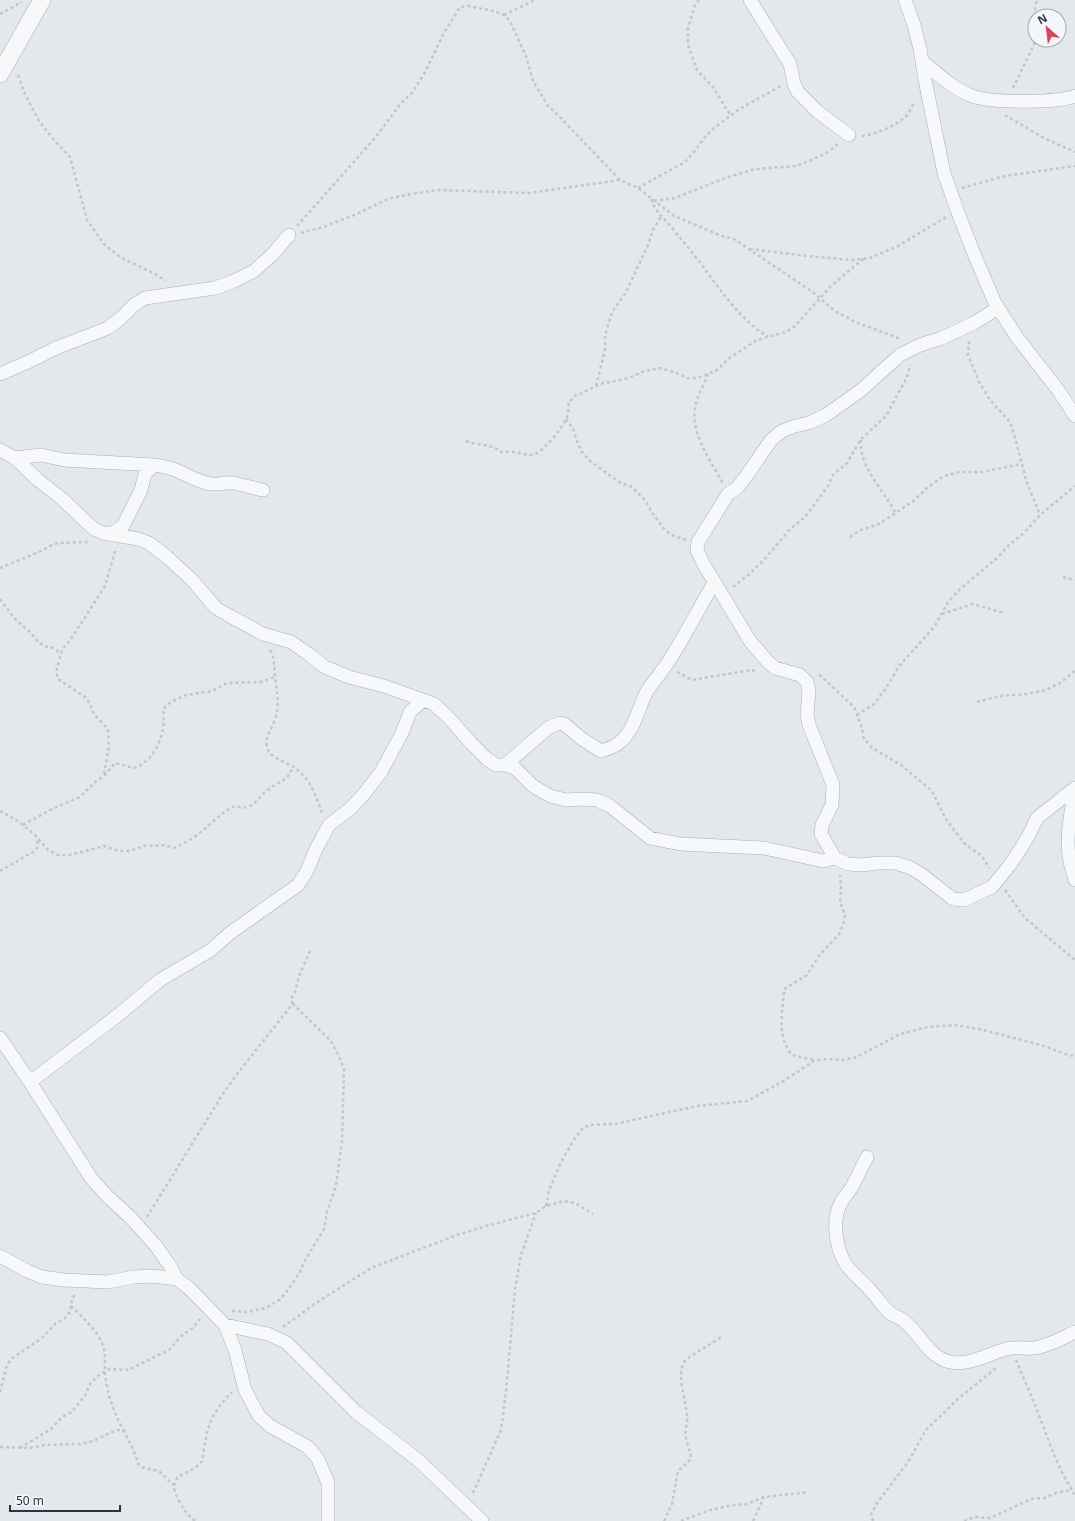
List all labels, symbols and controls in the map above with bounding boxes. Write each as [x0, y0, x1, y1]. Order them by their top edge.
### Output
north arrow [1027, 8, 1067, 48]
text: N [1035, 10, 1050, 27]
scale bar [10, 1487, 120, 1513]
text: 50 m [16, 1492, 44, 1509]

